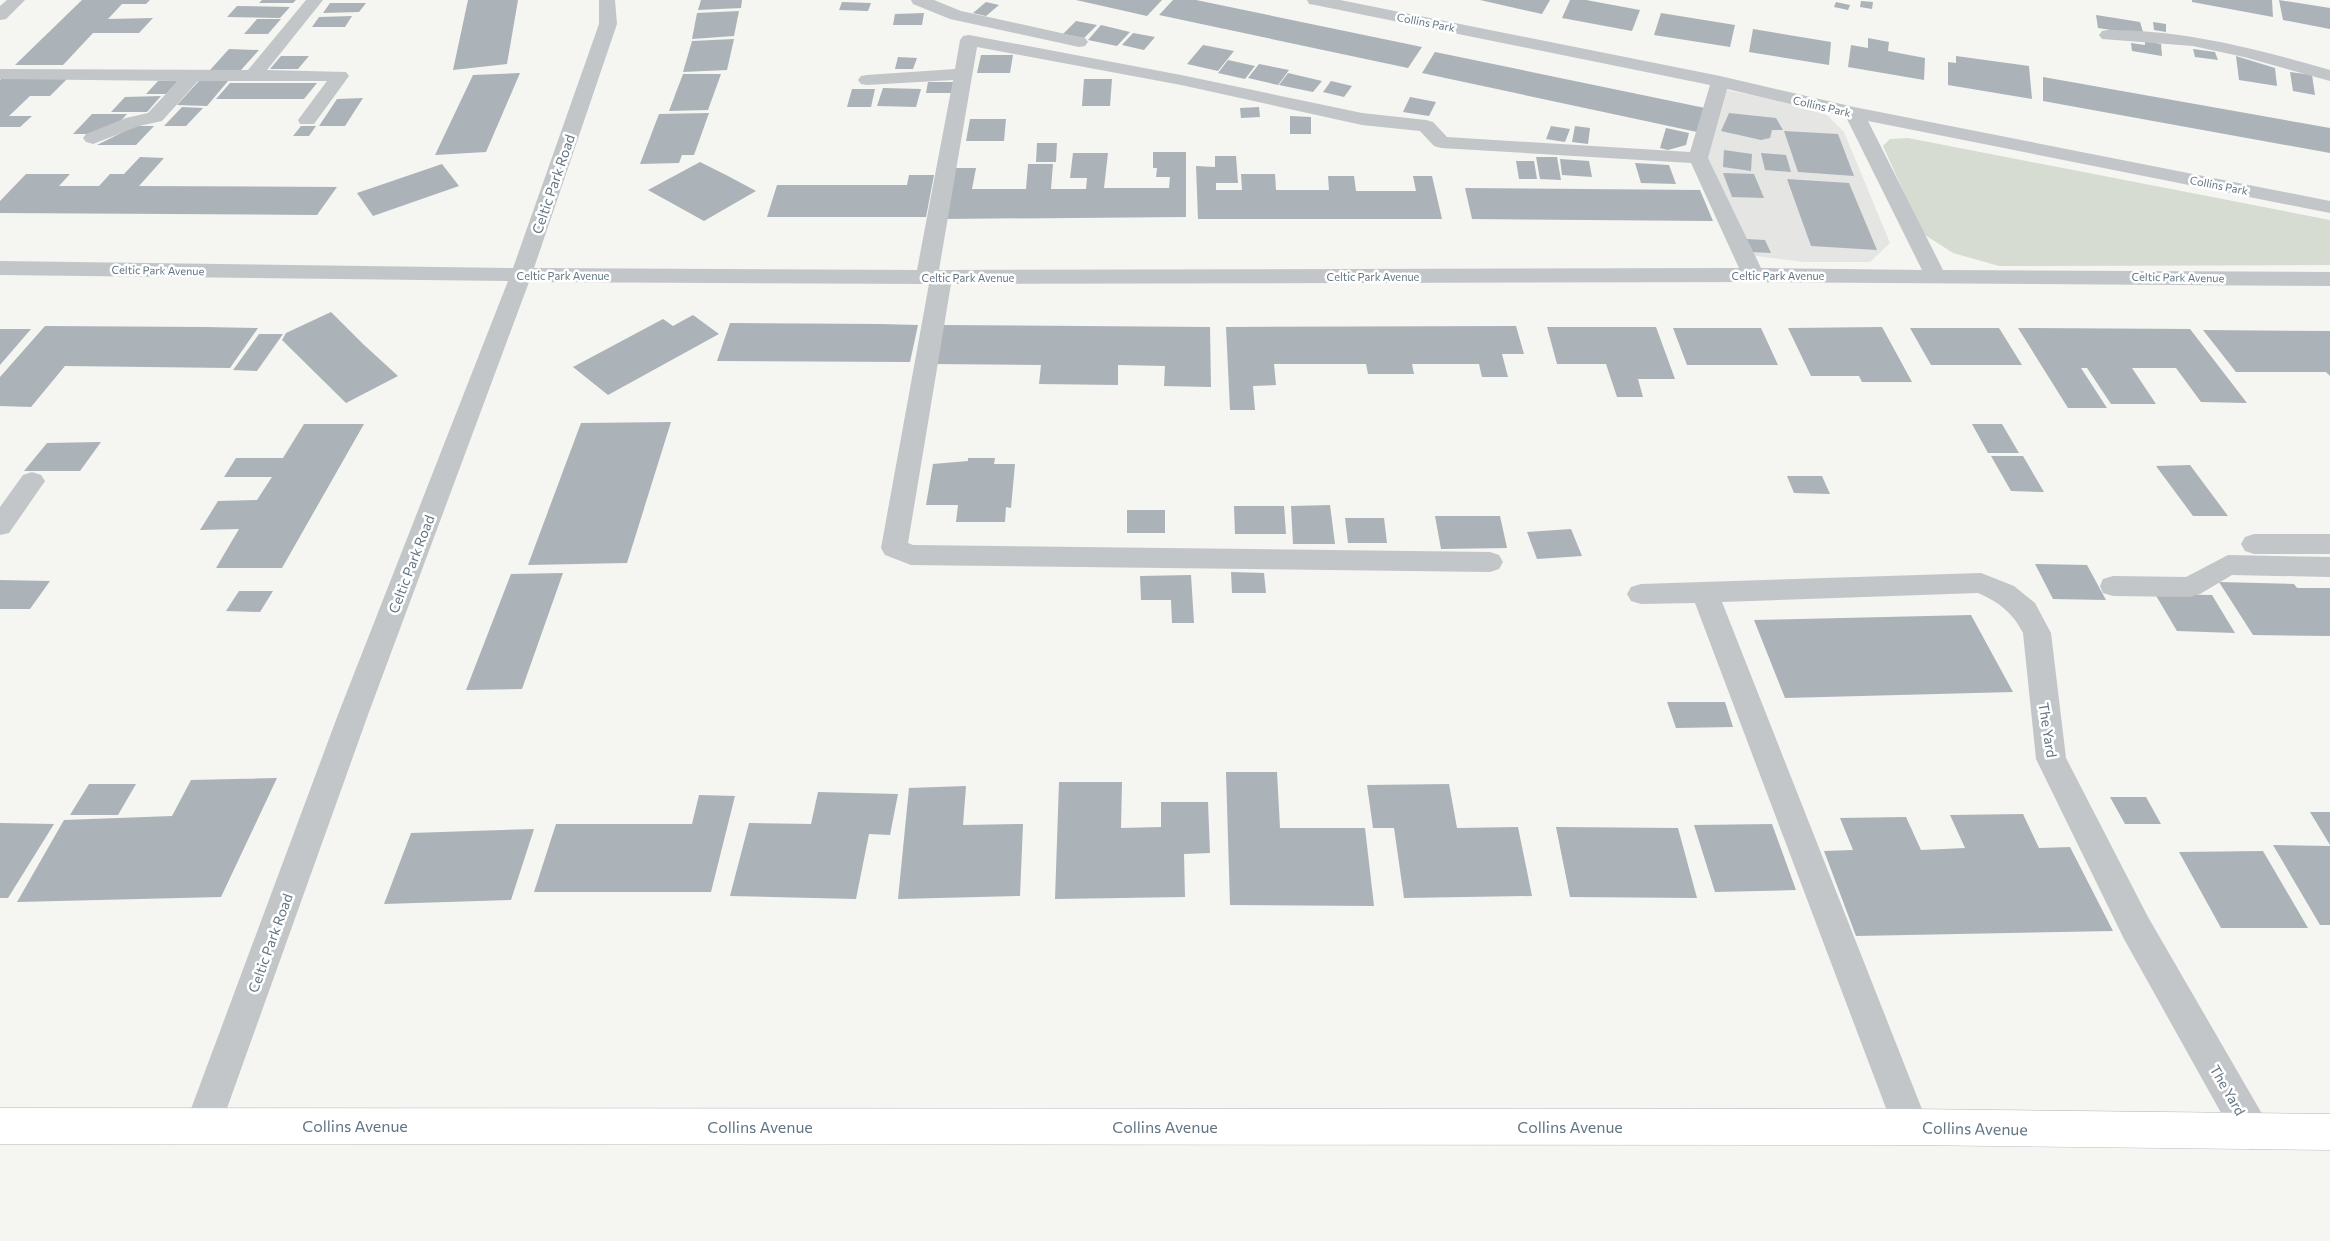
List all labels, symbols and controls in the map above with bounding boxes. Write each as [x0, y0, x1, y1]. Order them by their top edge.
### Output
street label: Collins Park [1396, 10, 1456, 34]
street label: Collins Park [1792, 93, 1852, 119]
street label: Celtic Park Road [528, 132, 578, 236]
street label: Collins Park [2189, 173, 2249, 197]
street label: Celtic Park Avenue [111, 263, 205, 277]
street label: Celtic Park Avenue [517, 269, 610, 282]
street label: Celtic Park Avenue [1732, 269, 1825, 282]
street label: Celtic Park Avenue [1327, 270, 1420, 283]
street label: Celtic Park Avenue [2131, 270, 2225, 284]
street label: Celtic Park Avenue [922, 271, 1015, 284]
street label: Celtic Park Road [384, 512, 438, 616]
street label: The Yard [2035, 701, 2061, 759]
street label: Celtic Park Road [244, 891, 296, 995]
street label: The Yard [2207, 1062, 2249, 1118]
street label: Collins Avenue [302, 1116, 408, 1135]
street label: Collins Avenue [707, 1117, 813, 1136]
street label: Collins Avenue [1112, 1117, 1218, 1136]
street label: Collins Avenue [1517, 1117, 1623, 1136]
street label: Collins Avenue [1922, 1118, 2028, 1138]

